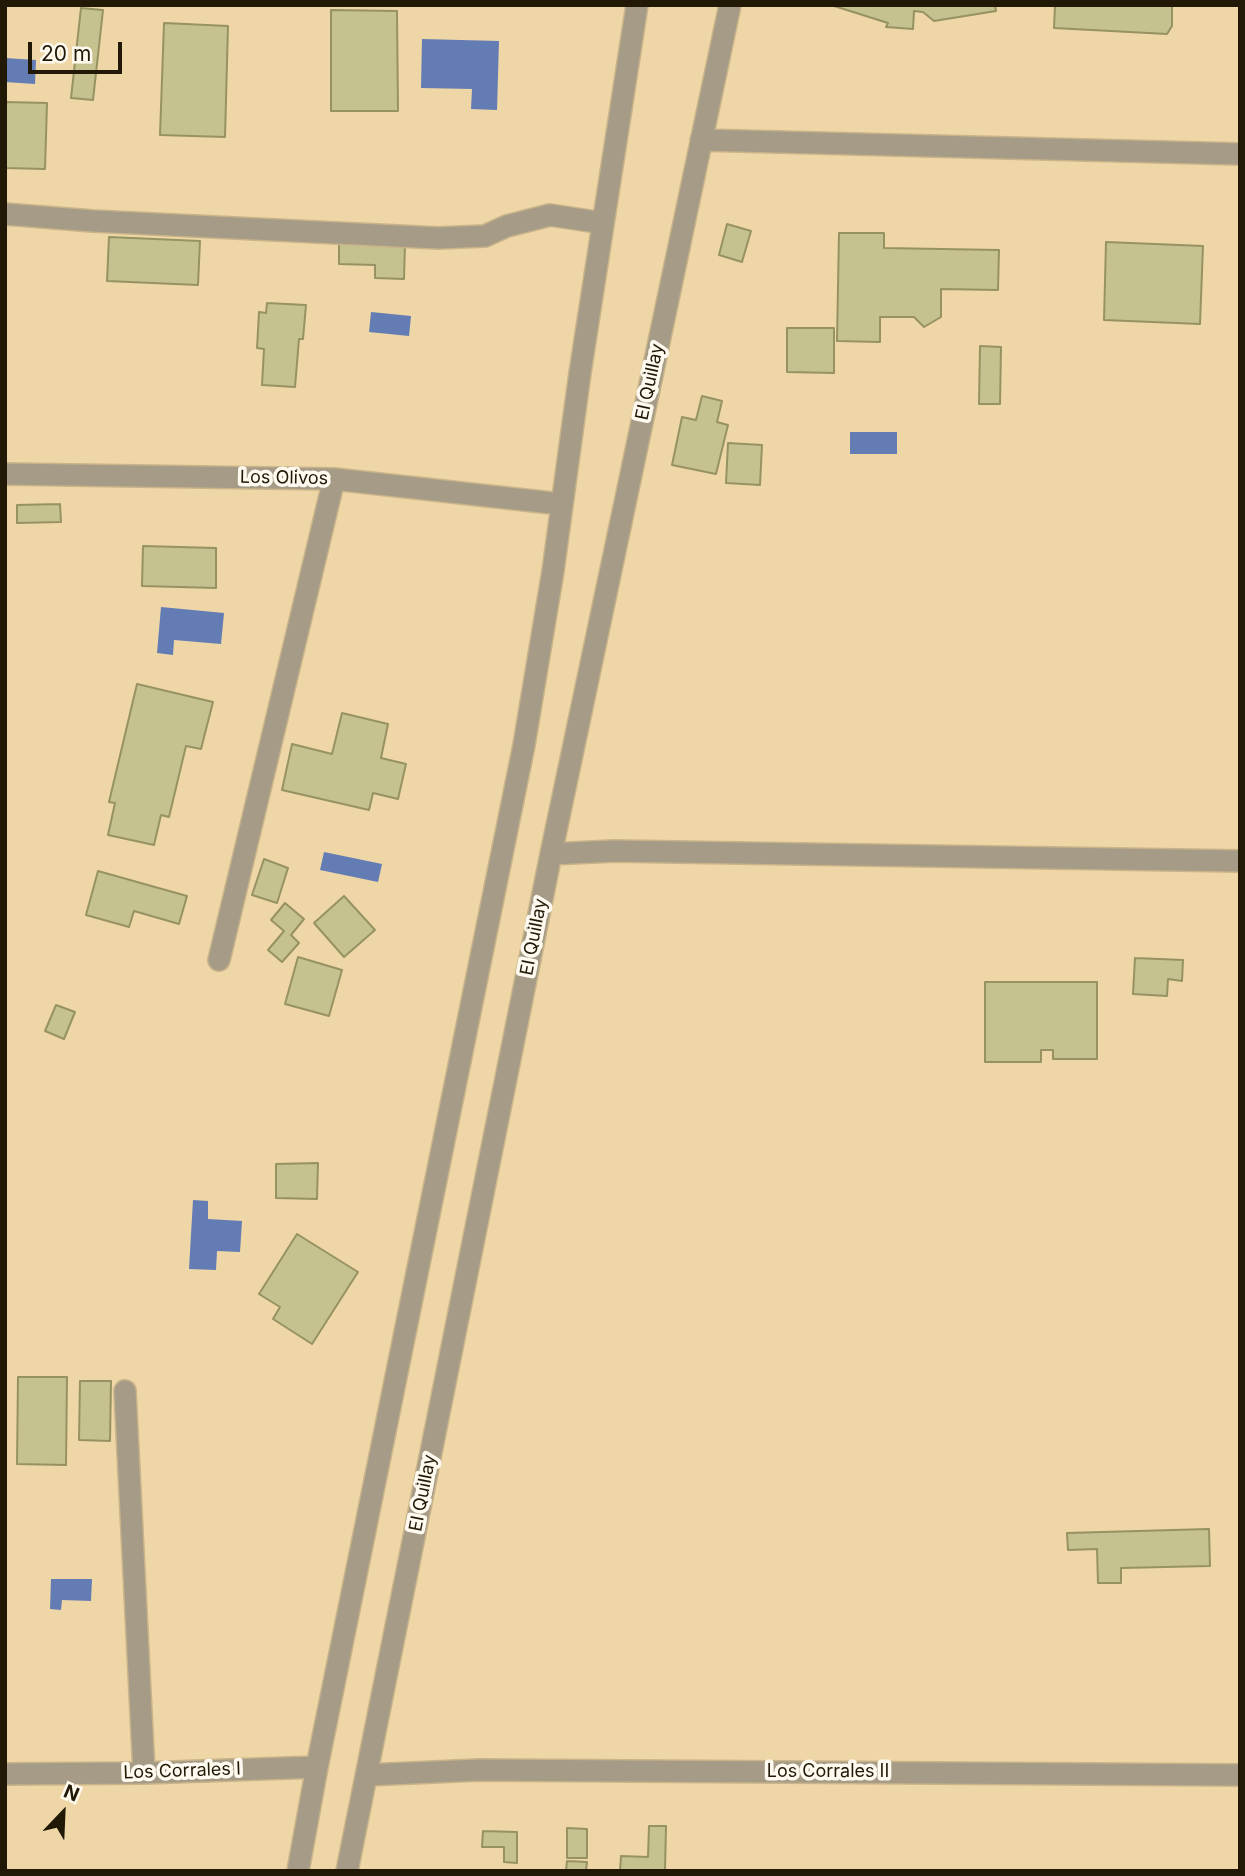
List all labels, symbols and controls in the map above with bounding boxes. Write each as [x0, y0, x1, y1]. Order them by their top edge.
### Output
scale bar [32, 28, 126, 72]
text: 20 m [41, 41, 91, 66]
street label: El Quillay [631, 342, 669, 422]
street label: Los Olivos [240, 466, 328, 490]
street label: El Quillay [516, 897, 552, 977]
street label: El Quillay [405, 1453, 441, 1533]
street label: Los Corrales I [123, 1758, 241, 1784]
street label: Los Corrales II [767, 1761, 889, 1783]
north arrow [28, 1778, 98, 1848]
text: N [60, 1780, 83, 1807]

